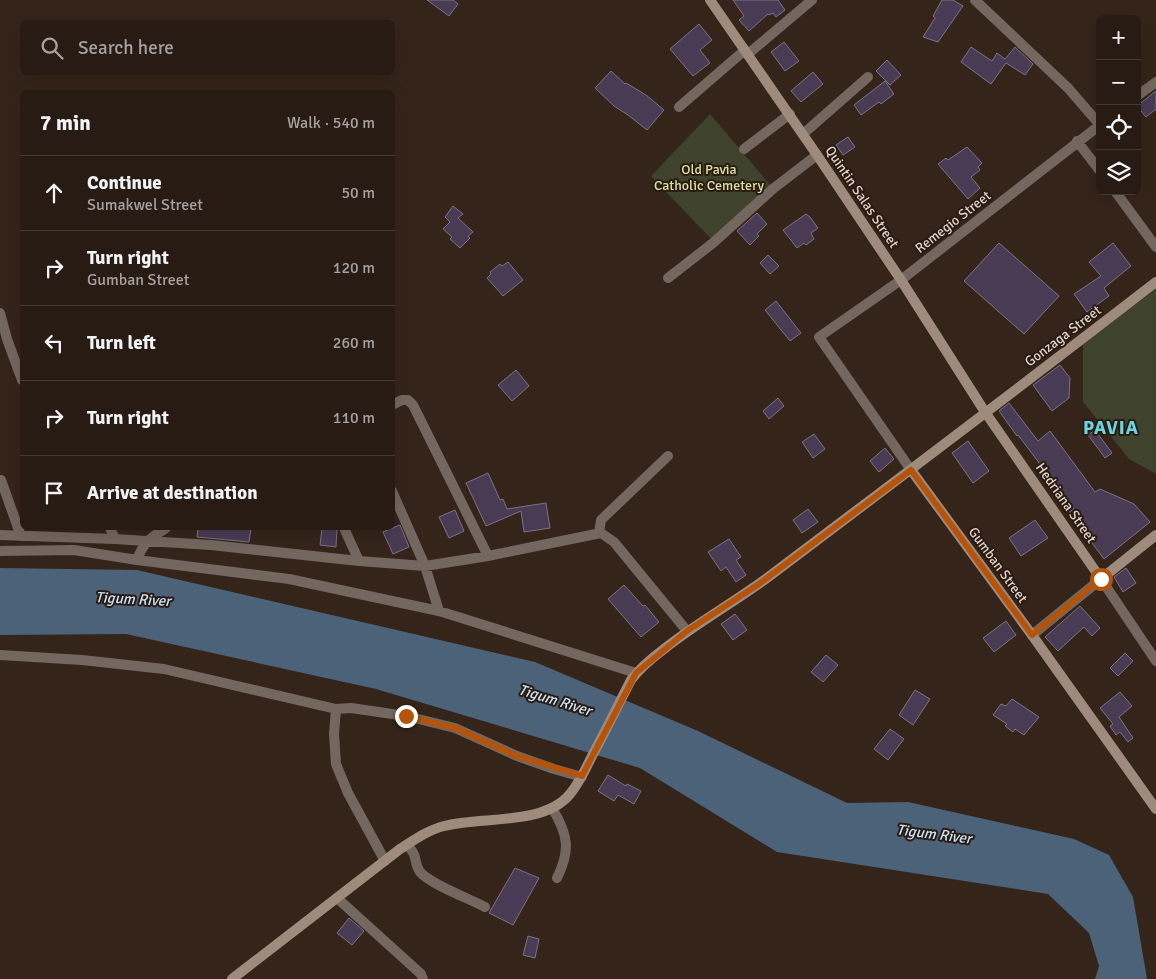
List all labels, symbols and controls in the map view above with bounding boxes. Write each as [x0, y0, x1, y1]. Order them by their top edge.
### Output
map controls [1096, 15, 1141, 195]
button: + [1096, 15, 1141, 60]
search box [20, 20, 395, 75]
icon: search [38, 34, 66, 62]
text: Search here [78, 36, 174, 60]
button: − [1096, 60, 1141, 105]
button: locate [1096, 105, 1141, 150]
text: 7 min [40, 110, 91, 136]
text: Walk · 540 m [287, 113, 375, 133]
street label: Quintin Salas Street [822, 143, 903, 251]
button: layers [1096, 150, 1141, 195]
park label: Old Pavia Catholic Cemetery [654, 161, 764, 194]
text: Continue [87, 171, 162, 195]
icon: ahead [40, 179, 68, 207]
text: 50 m [341, 183, 375, 203]
street label: Remegio Street [912, 187, 994, 257]
text: Sumakwel Street [87, 195, 203, 215]
text: Turn right [87, 246, 169, 270]
icon: right [40, 254, 68, 282]
text: 120 m [333, 258, 375, 278]
text: Gumban Street [87, 270, 189, 290]
street label: Gonzaga Street [1021, 302, 1105, 370]
icon: left [40, 329, 68, 357]
text: Turn left [87, 331, 156, 355]
text: 260 m [333, 333, 375, 353]
icon: right [40, 404, 68, 432]
text: Turn right [87, 406, 169, 430]
text: 110 m [333, 408, 375, 428]
district label: PAVIA [1083, 416, 1139, 440]
street label: Hedriana Street [1032, 459, 1100, 547]
icon: arrive [40, 479, 68, 507]
text: Arrive at destination [87, 481, 258, 505]
street label: Gumban Street [965, 524, 1031, 606]
route start [1090, 568, 1113, 591]
water label: Tigum River [95, 588, 174, 610]
water label: Tigum River [516, 680, 596, 720]
route end [395, 705, 418, 728]
water label: Tigum River [895, 820, 975, 848]

